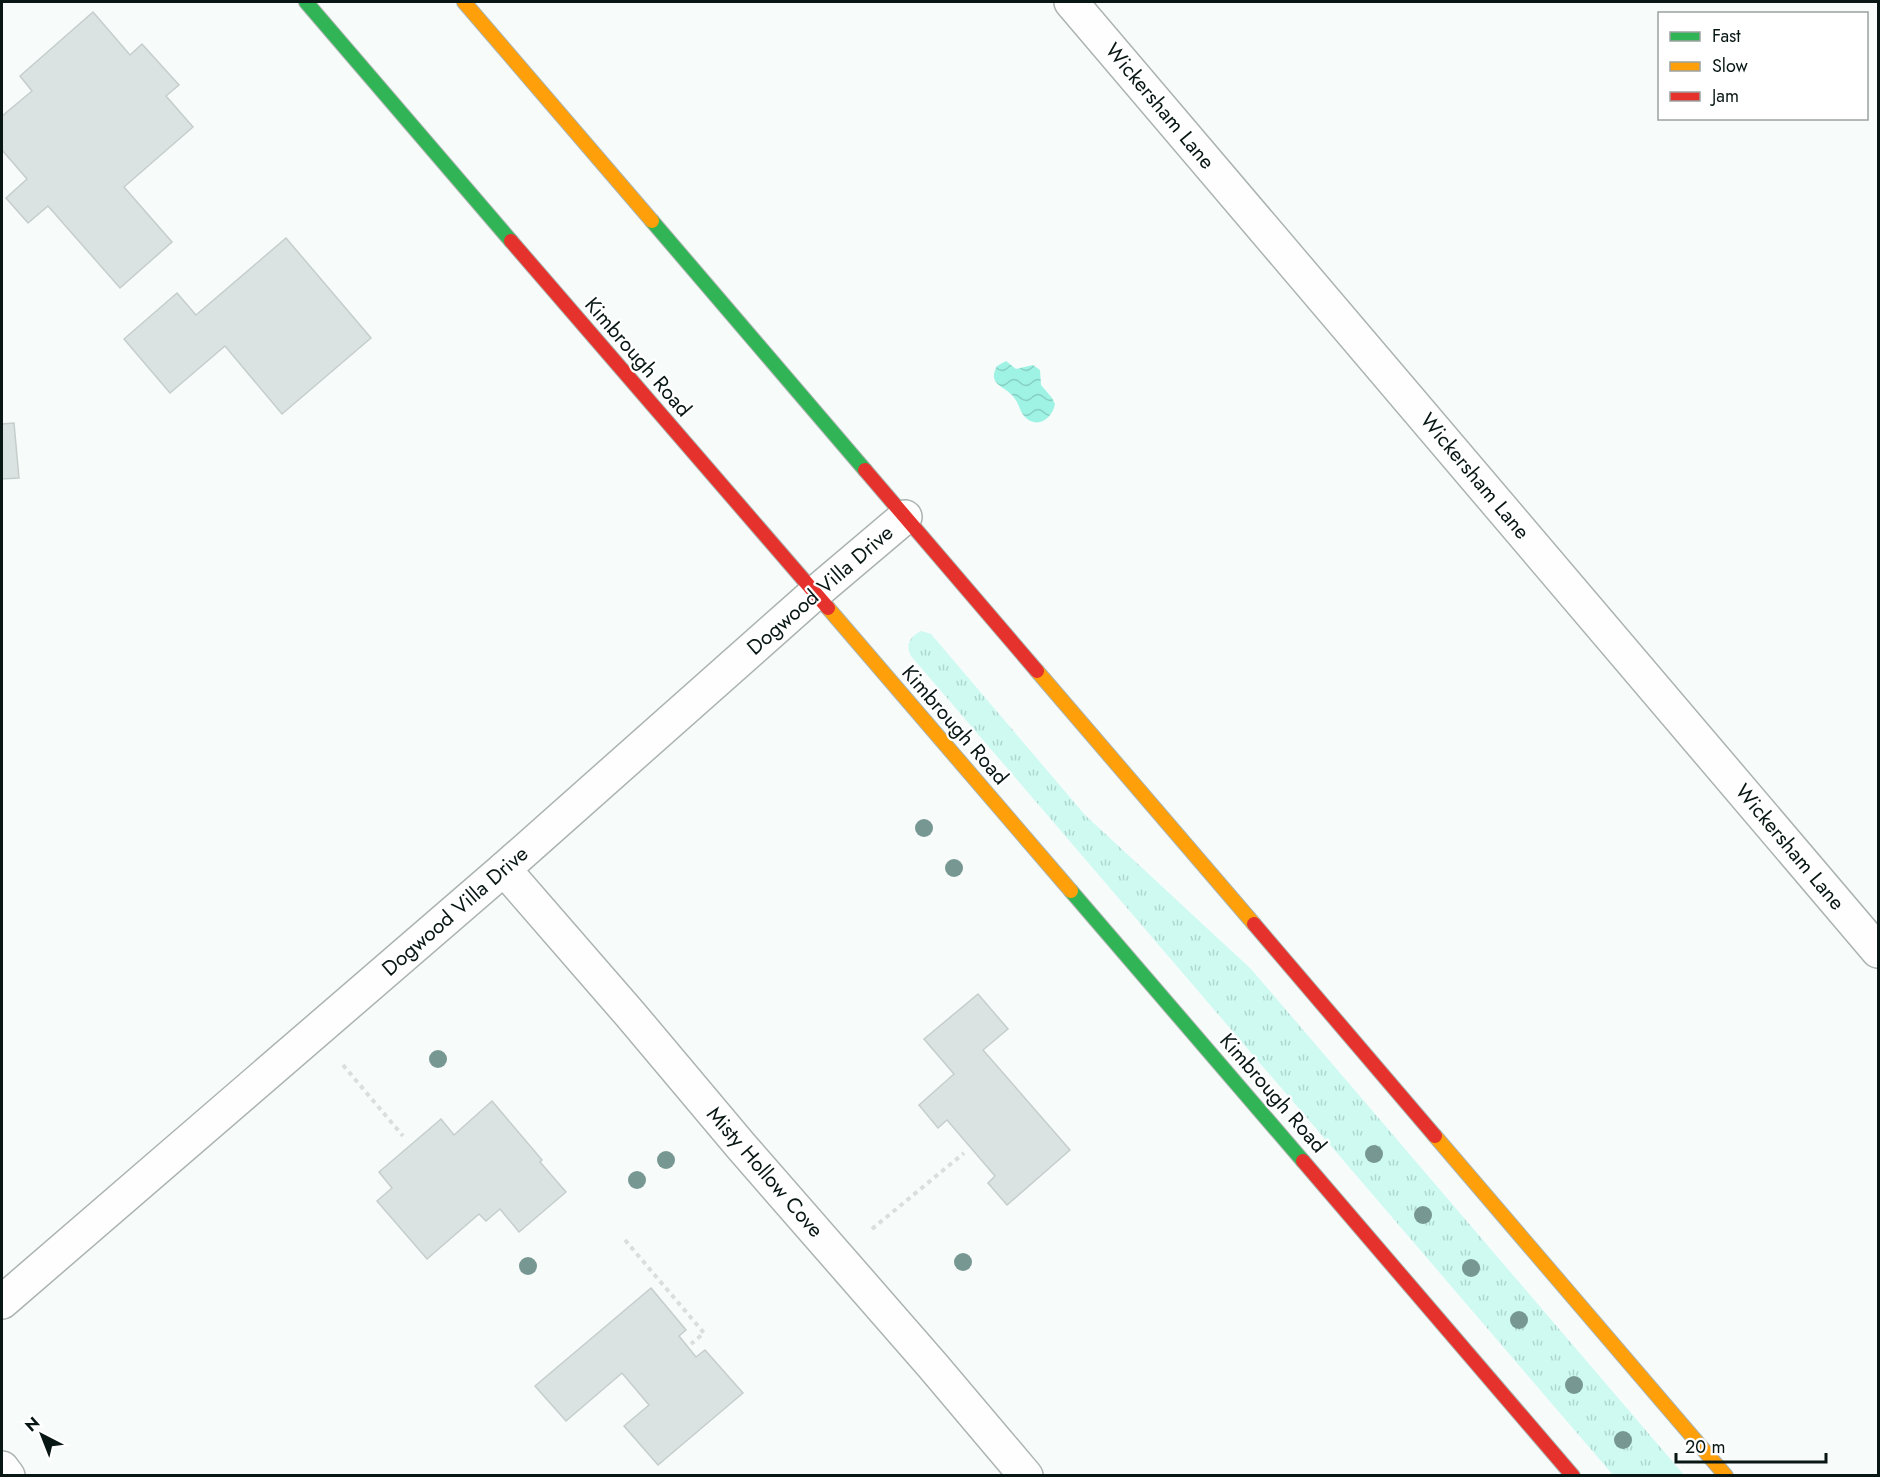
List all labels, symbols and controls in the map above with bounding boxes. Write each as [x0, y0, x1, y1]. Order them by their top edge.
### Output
legend [1658, 12, 1868, 120]
text: Fast [1712, 23, 1741, 49]
street label: Wickersham Lane [1098, 36, 1222, 176]
text: Slow [1712, 53, 1749, 79]
text: Jam [1710, 83, 1739, 109]
street label: Kimbrough Road [578, 291, 698, 423]
street label: Wickersham Lane [1413, 406, 1537, 546]
street label: Dogwood Villa Drive [740, 518, 900, 662]
street label: Kimbrough Road [895, 659, 1015, 791]
street label: Wickersham Lane [1728, 777, 1852, 917]
street label: Dogwood Villa Drive [375, 839, 535, 983]
street label: Kimbrough Road [1213, 1027, 1333, 1159]
street label: Misty Hollow Cove [700, 1100, 830, 1244]
north arrow [12, 1405, 72, 1465]
text: N [20, 1411, 45, 1437]
scale bar [1676, 1426, 1826, 1464]
text: 20 m [1685, 1434, 1725, 1460]

